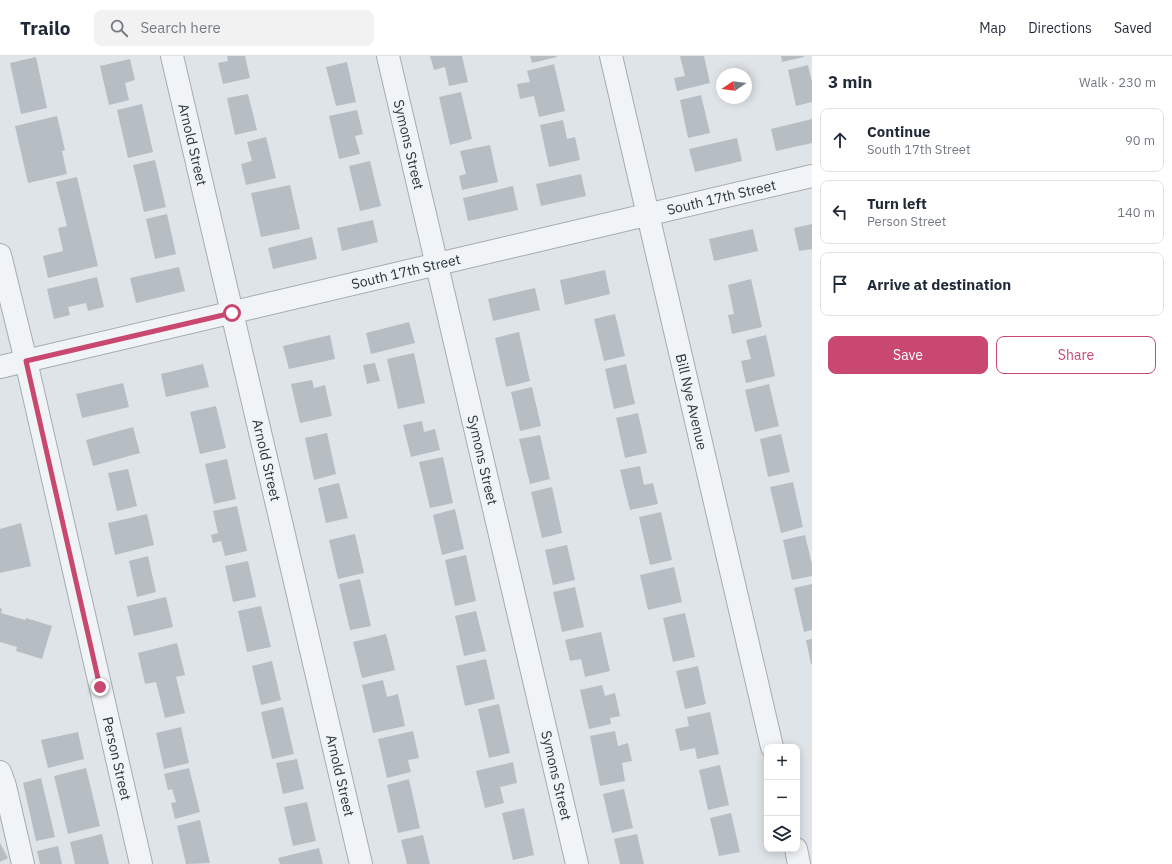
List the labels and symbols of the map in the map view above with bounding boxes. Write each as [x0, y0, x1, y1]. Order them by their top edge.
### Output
north arrow [716, 68, 752, 104]
street label: Symons Street [390, 98, 428, 191]
street label: Arnold Street [174, 102, 211, 187]
street label: South 17th Street [665, 176, 778, 219]
street label: South 17th Street [350, 250, 462, 293]
route start [223, 304, 241, 322]
street label: Bill Nye Avenue [672, 352, 712, 452]
street label: Symons Street [463, 413, 502, 507]
street label: Arnold Street [248, 417, 285, 503]
route end [91, 678, 109, 696]
street label: Person Street [99, 715, 135, 802]
street label: Symons Street [537, 729, 576, 822]
street label: Arnold Street [322, 733, 359, 818]

